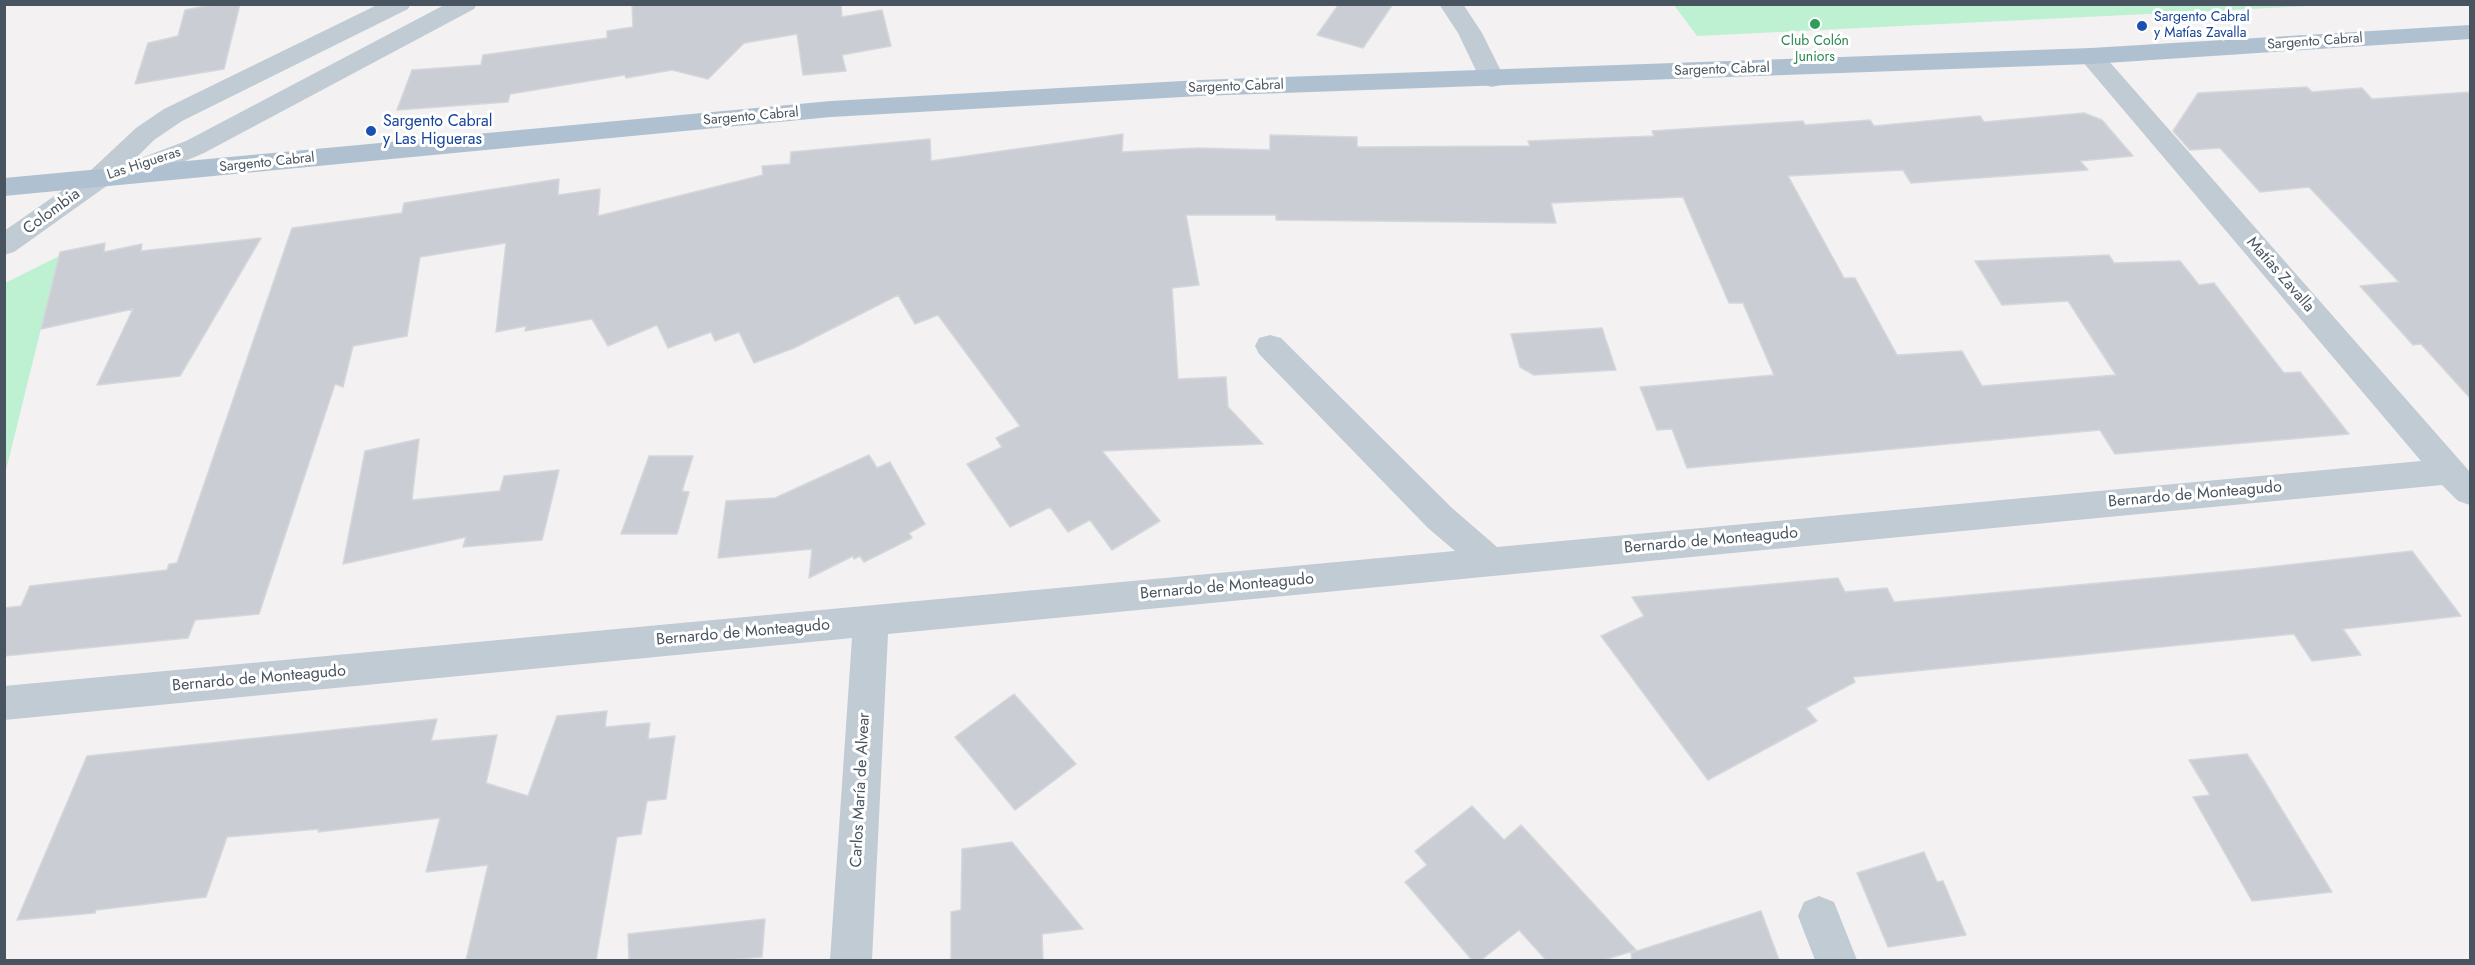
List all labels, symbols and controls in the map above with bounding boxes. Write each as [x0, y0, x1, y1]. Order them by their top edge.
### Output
place label: Sargento Cabral y Matías Zavalla [2154, 10, 2250, 42]
marker: Club Colón Juniors [1808, 17, 1822, 31]
marker: Sargento Cabral y Matías Zavalla [2135, 19, 2149, 33]
street label: Sargento Cabral [2267, 30, 2363, 54]
place label: Club Colón Juniors [1781, 34, 1849, 66]
street label: Sargento Cabral [1674, 60, 1770, 80]
street label: Sargento Cabral [1188, 77, 1284, 97]
street label: Sargento Cabral [703, 104, 799, 130]
place label: Sargento Cabral y Las Higueras [383, 112, 492, 150]
marker: Sargento Cabral y Las Higueras [364, 124, 378, 138]
street label: Las Higueras [105, 144, 183, 184]
street label: Sargento Cabral [218, 150, 316, 176]
street label: Colombia [20, 185, 84, 239]
street label: Matías Zavalla [2242, 233, 2318, 317]
street label: Bernardo de Monteagudo [2107, 478, 2283, 512]
street label: Bernardo de Monteagudo [1623, 524, 1799, 558]
street label: Bernardo de Monteagudo [1139, 570, 1315, 604]
street label: Bernardo de Monteagudo [655, 616, 831, 650]
street label: Bernardo de Monteagudo [171, 662, 347, 696]
street label: Carlos María de Alvear [847, 712, 875, 868]

